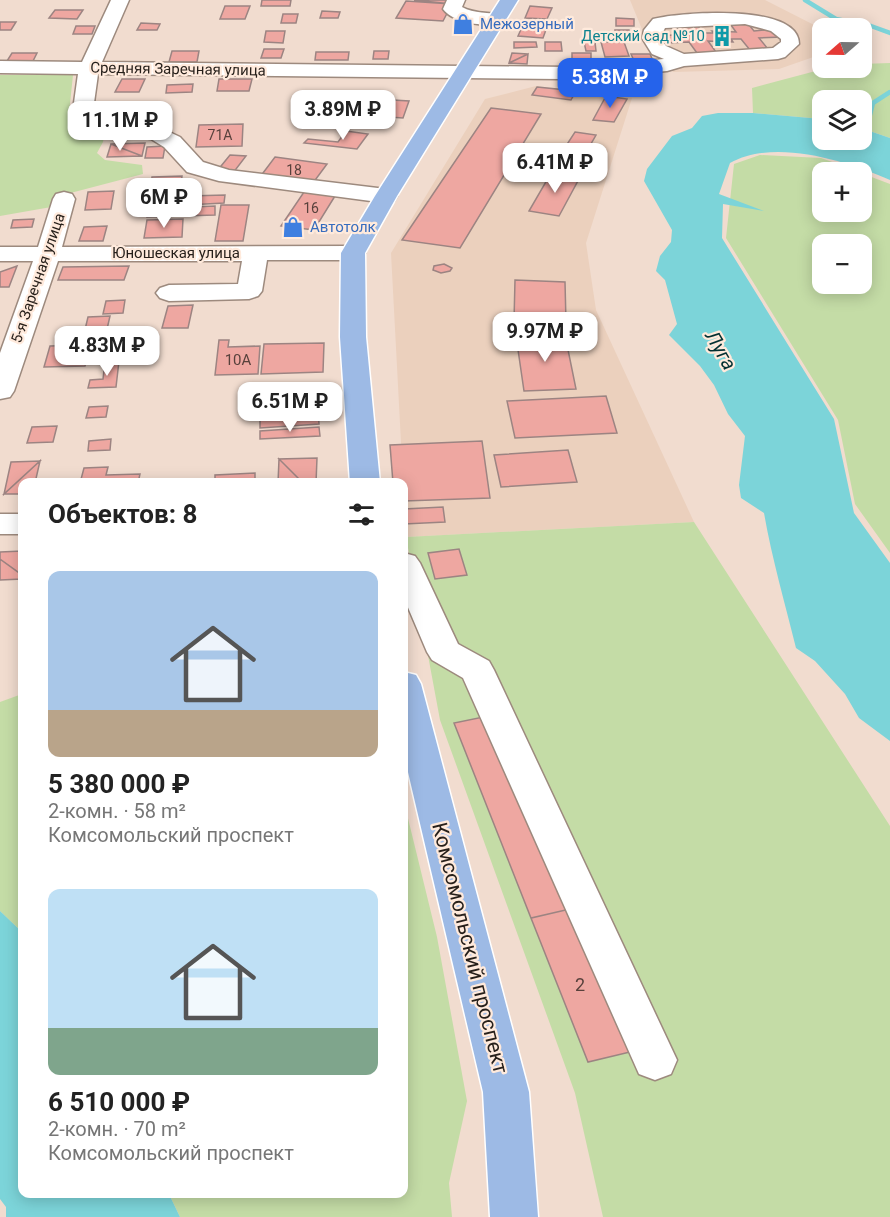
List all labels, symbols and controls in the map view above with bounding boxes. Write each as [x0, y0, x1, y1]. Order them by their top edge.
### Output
shop icon: Межозерный [451, 12, 475, 36]
place label: Межозерный [480, 15, 574, 33]
north arrow [812, 18, 872, 78]
map controls [812, 18, 872, 294]
building icon: Детский сад №10 [710, 24, 734, 48]
place label: Детский сад №10 [581, 27, 705, 45]
street label: Средняя Заречная улица [90, 58, 266, 80]
pin: 5.38M ₽ [555, 58, 665, 109]
text: 5.38M ₽ [572, 65, 648, 89]
pin: 3.89M ₽ [288, 90, 398, 141]
button: layers [812, 90, 872, 150]
text: 3.89M ₽ [305, 97, 381, 121]
pin: 11.1M ₽ [65, 101, 175, 152]
text: 11.1M ₽ [82, 108, 158, 132]
house number: 71А [208, 127, 232, 143]
pin: 6.41M ₽ [500, 143, 610, 194]
text: 6.41M ₽ [517, 150, 593, 174]
house number: 18 [286, 162, 302, 178]
button: + [812, 162, 872, 222]
pin: 6M ₽ [128, 178, 200, 229]
text: 6M ₽ [140, 185, 188, 209]
house number: 16 [303, 200, 319, 216]
street label: 5-я Заречная улица [7, 211, 69, 345]
shop icon: Автотолк [281, 215, 305, 239]
place label: Автотолк [310, 218, 376, 236]
button: − [812, 234, 872, 294]
street label: Юношеская улица [112, 244, 240, 262]
pin: 9.97M ₽ [490, 312, 600, 363]
text: 9.97M ₽ [507, 319, 583, 343]
water label: Луга [700, 325, 742, 374]
pin: 4.83M ₽ [52, 326, 162, 377]
text: 4.83M ₽ [69, 333, 145, 357]
house number: 10А [225, 351, 252, 369]
pin: 6.51M ₽ [235, 382, 345, 433]
text: 6.51M ₽ [252, 389, 328, 413]
icon: filters [345, 498, 378, 531]
text: Объектов: 8 [48, 499, 197, 529]
icon: home [159, 610, 267, 718]
text: 5 380 000 ₽ [48, 769, 190, 799]
text: 2-комн. · 58 m² [48, 799, 186, 823]
street label: Комсомольский проспект [427, 820, 513, 1076]
text: Комсомольский проспект [48, 823, 294, 847]
icon: home [159, 928, 267, 1036]
house number: 2 [575, 974, 585, 995]
text: 6 510 000 ₽ [48, 1087, 190, 1117]
text: 2-комн. · 70 m² [48, 1117, 186, 1141]
text: Комсомольский проспект [48, 1141, 294, 1165]

